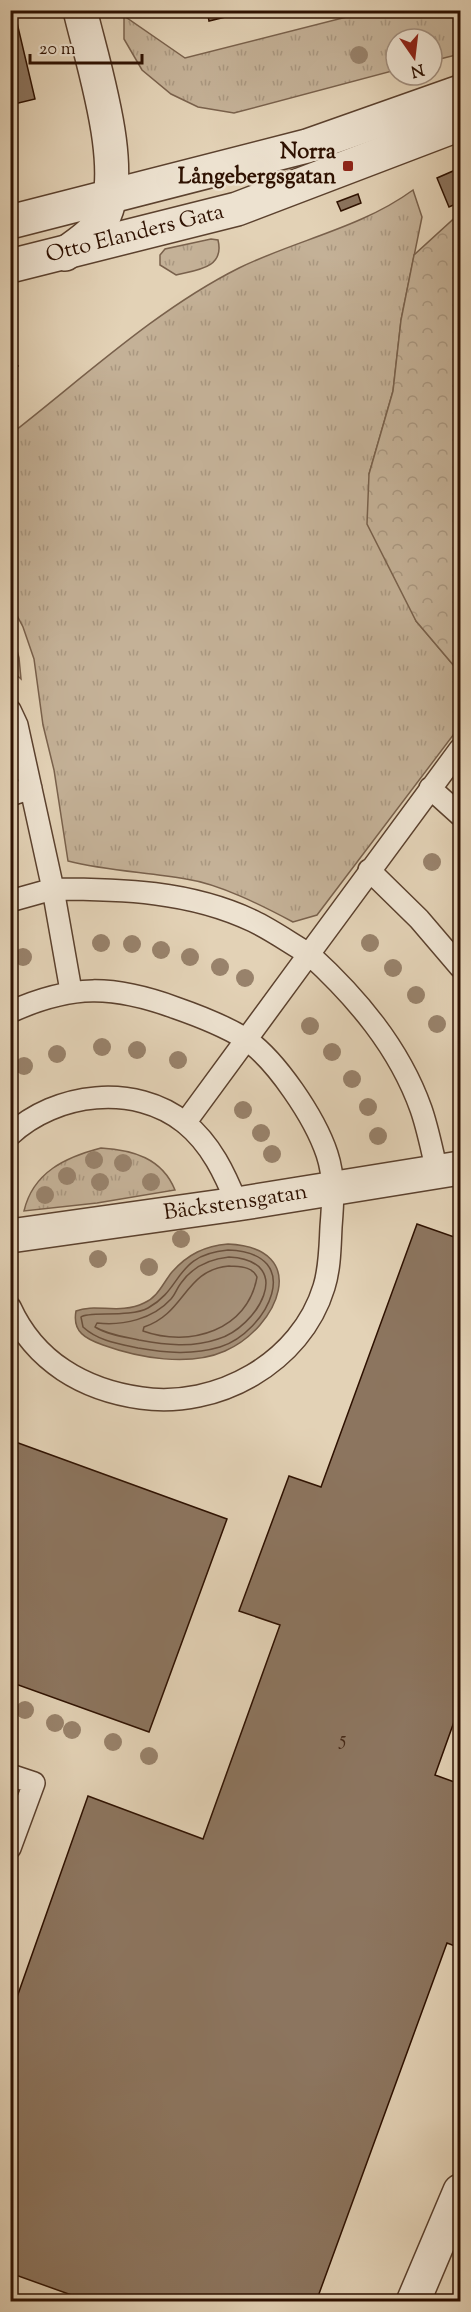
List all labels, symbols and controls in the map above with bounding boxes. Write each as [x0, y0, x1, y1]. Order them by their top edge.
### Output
scale bar [30, 27, 142, 65]
north arrow [384, 27, 444, 87]
text: 20 m [39, 37, 76, 63]
text: N [408, 56, 426, 82]
place label: Norra Långebergsgatan [178, 137, 337, 194]
marker: Norra Långebergsgatan [341, 159, 355, 173]
street label: Otto Elanders Gata [43, 197, 228, 272]
street label: Bäckstensgatan [162, 1177, 310, 1230]
house number: 5 [339, 1726, 347, 1755]

